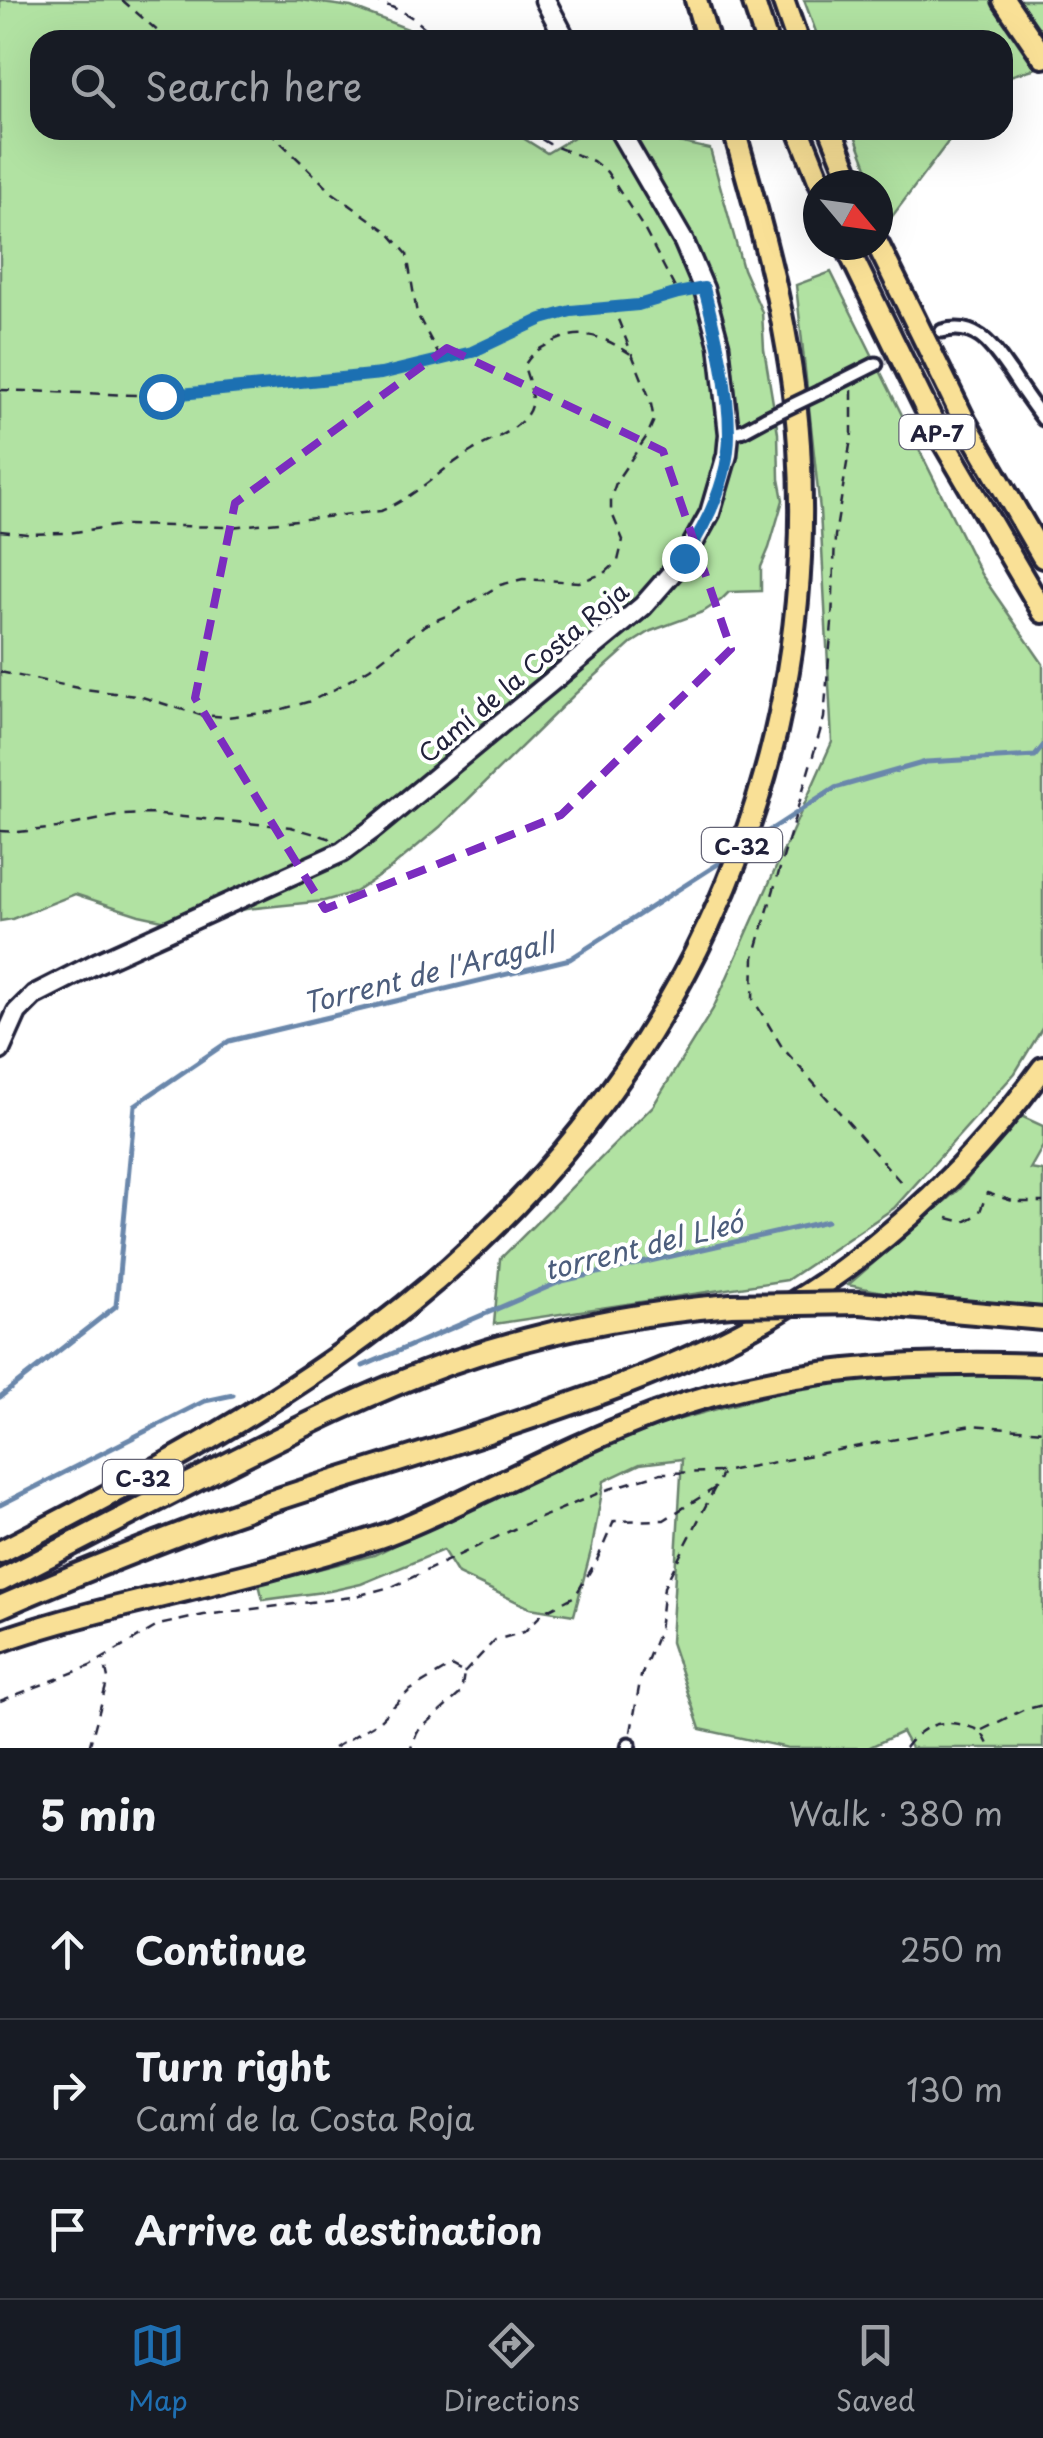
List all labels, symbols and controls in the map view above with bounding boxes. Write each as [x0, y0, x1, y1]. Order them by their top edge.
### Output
search box [30, 30, 1013, 140]
text: Search here [145, 57, 362, 114]
icon: search [65, 58, 120, 113]
north arrow [803, 170, 893, 260]
route start [139, 374, 185, 420]
road number: AP-7 [900, 415, 974, 449]
route end [662, 536, 708, 582]
street label: Camí de la Costa Roja [409, 572, 637, 772]
road number: C-32 [702, 828, 782, 862]
water label: Torrent de l'Aragall [298, 919, 563, 1024]
water label: torrent del Lleó [539, 1199, 749, 1291]
road number: C-32 [103, 1460, 183, 1494]
text: 5 min [40, 1782, 157, 1845]
text: Walk · 380 m [789, 1789, 1003, 1837]
text: Continue [135, 1921, 306, 1978]
icon: ahead [40, 1922, 95, 1977]
text: 250 m [900, 1925, 1003, 1973]
text: Turn right [135, 2037, 331, 2094]
icon: right [40, 2062, 95, 2117]
text: 130 m [906, 2065, 1003, 2113]
text: Camí de la Costa Roja [135, 2094, 474, 2142]
text: Arrive at destination [135, 2201, 543, 2258]
icon: arrive [40, 2202, 95, 2257]
tab: Map [128, 2318, 188, 2421]
tab: Directions [444, 2318, 580, 2421]
tab: Saved [836, 2318, 915, 2421]

